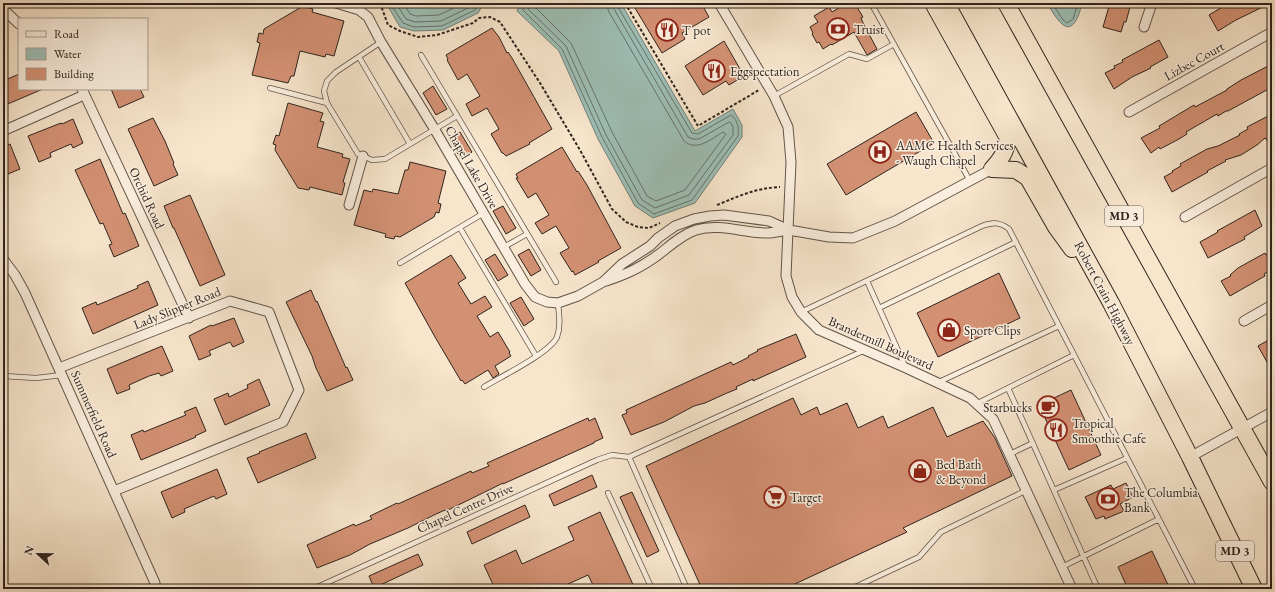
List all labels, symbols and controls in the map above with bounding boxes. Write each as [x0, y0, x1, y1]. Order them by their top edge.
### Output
bank icon: Truist [825, 16, 851, 42]
restaurant icon: T pot [654, 17, 680, 43]
legend [18, 18, 148, 90]
place label: Truist [854, 21, 884, 38]
place label: T pot [682, 22, 711, 39]
text: Road [54, 26, 80, 42]
street label: Lizbec Court [1161, 38, 1227, 84]
text: Water [54, 46, 81, 62]
restaurant icon: Eggspectation [701, 58, 727, 84]
place label: Eggspectation [730, 63, 800, 80]
text: Building [54, 66, 95, 82]
street label: Chapel Lake Drive [441, 122, 503, 212]
place label: AAMC Health Services - Waugh Chapel [895, 137, 1013, 169]
hospital icon: AAMC Health Services - Waugh Chapel [867, 139, 893, 165]
street label: Orchid Road [125, 165, 169, 232]
road number: MD 3 [1105, 206, 1143, 226]
street label: Robert Crain Highway [1070, 238, 1140, 348]
street label: Lady Slipper Road [131, 283, 224, 333]
street label: Brandermill Boulevard [826, 312, 936, 374]
shop icon: Sport Clips [936, 317, 962, 343]
place label: Sport Clips [964, 322, 1021, 339]
street label: Summerfield Road [67, 368, 121, 461]
cafe icon: Starbucks [1035, 394, 1061, 420]
place label: Starbucks [983, 399, 1032, 416]
place label: Tropical Smoothie Cafe [1072, 415, 1146, 447]
restaurant icon: Tropical Smoothie Cafe [1043, 417, 1069, 443]
place label: Bed Bath & Beyond [936, 456, 987, 488]
shop icon: Bed Bath & Beyond [907, 458, 933, 484]
street label: Chapel Centre Drive [414, 479, 516, 537]
supermarket icon: Target [762, 484, 788, 510]
place label: The Columbia Bank [1124, 484, 1199, 516]
bank icon: The Columbia Bank [1095, 486, 1121, 512]
place label: Target [790, 489, 822, 506]
north arrow [18, 534, 58, 574]
road number: MD 3 [1216, 541, 1254, 561]
text: N [21, 543, 37, 557]

